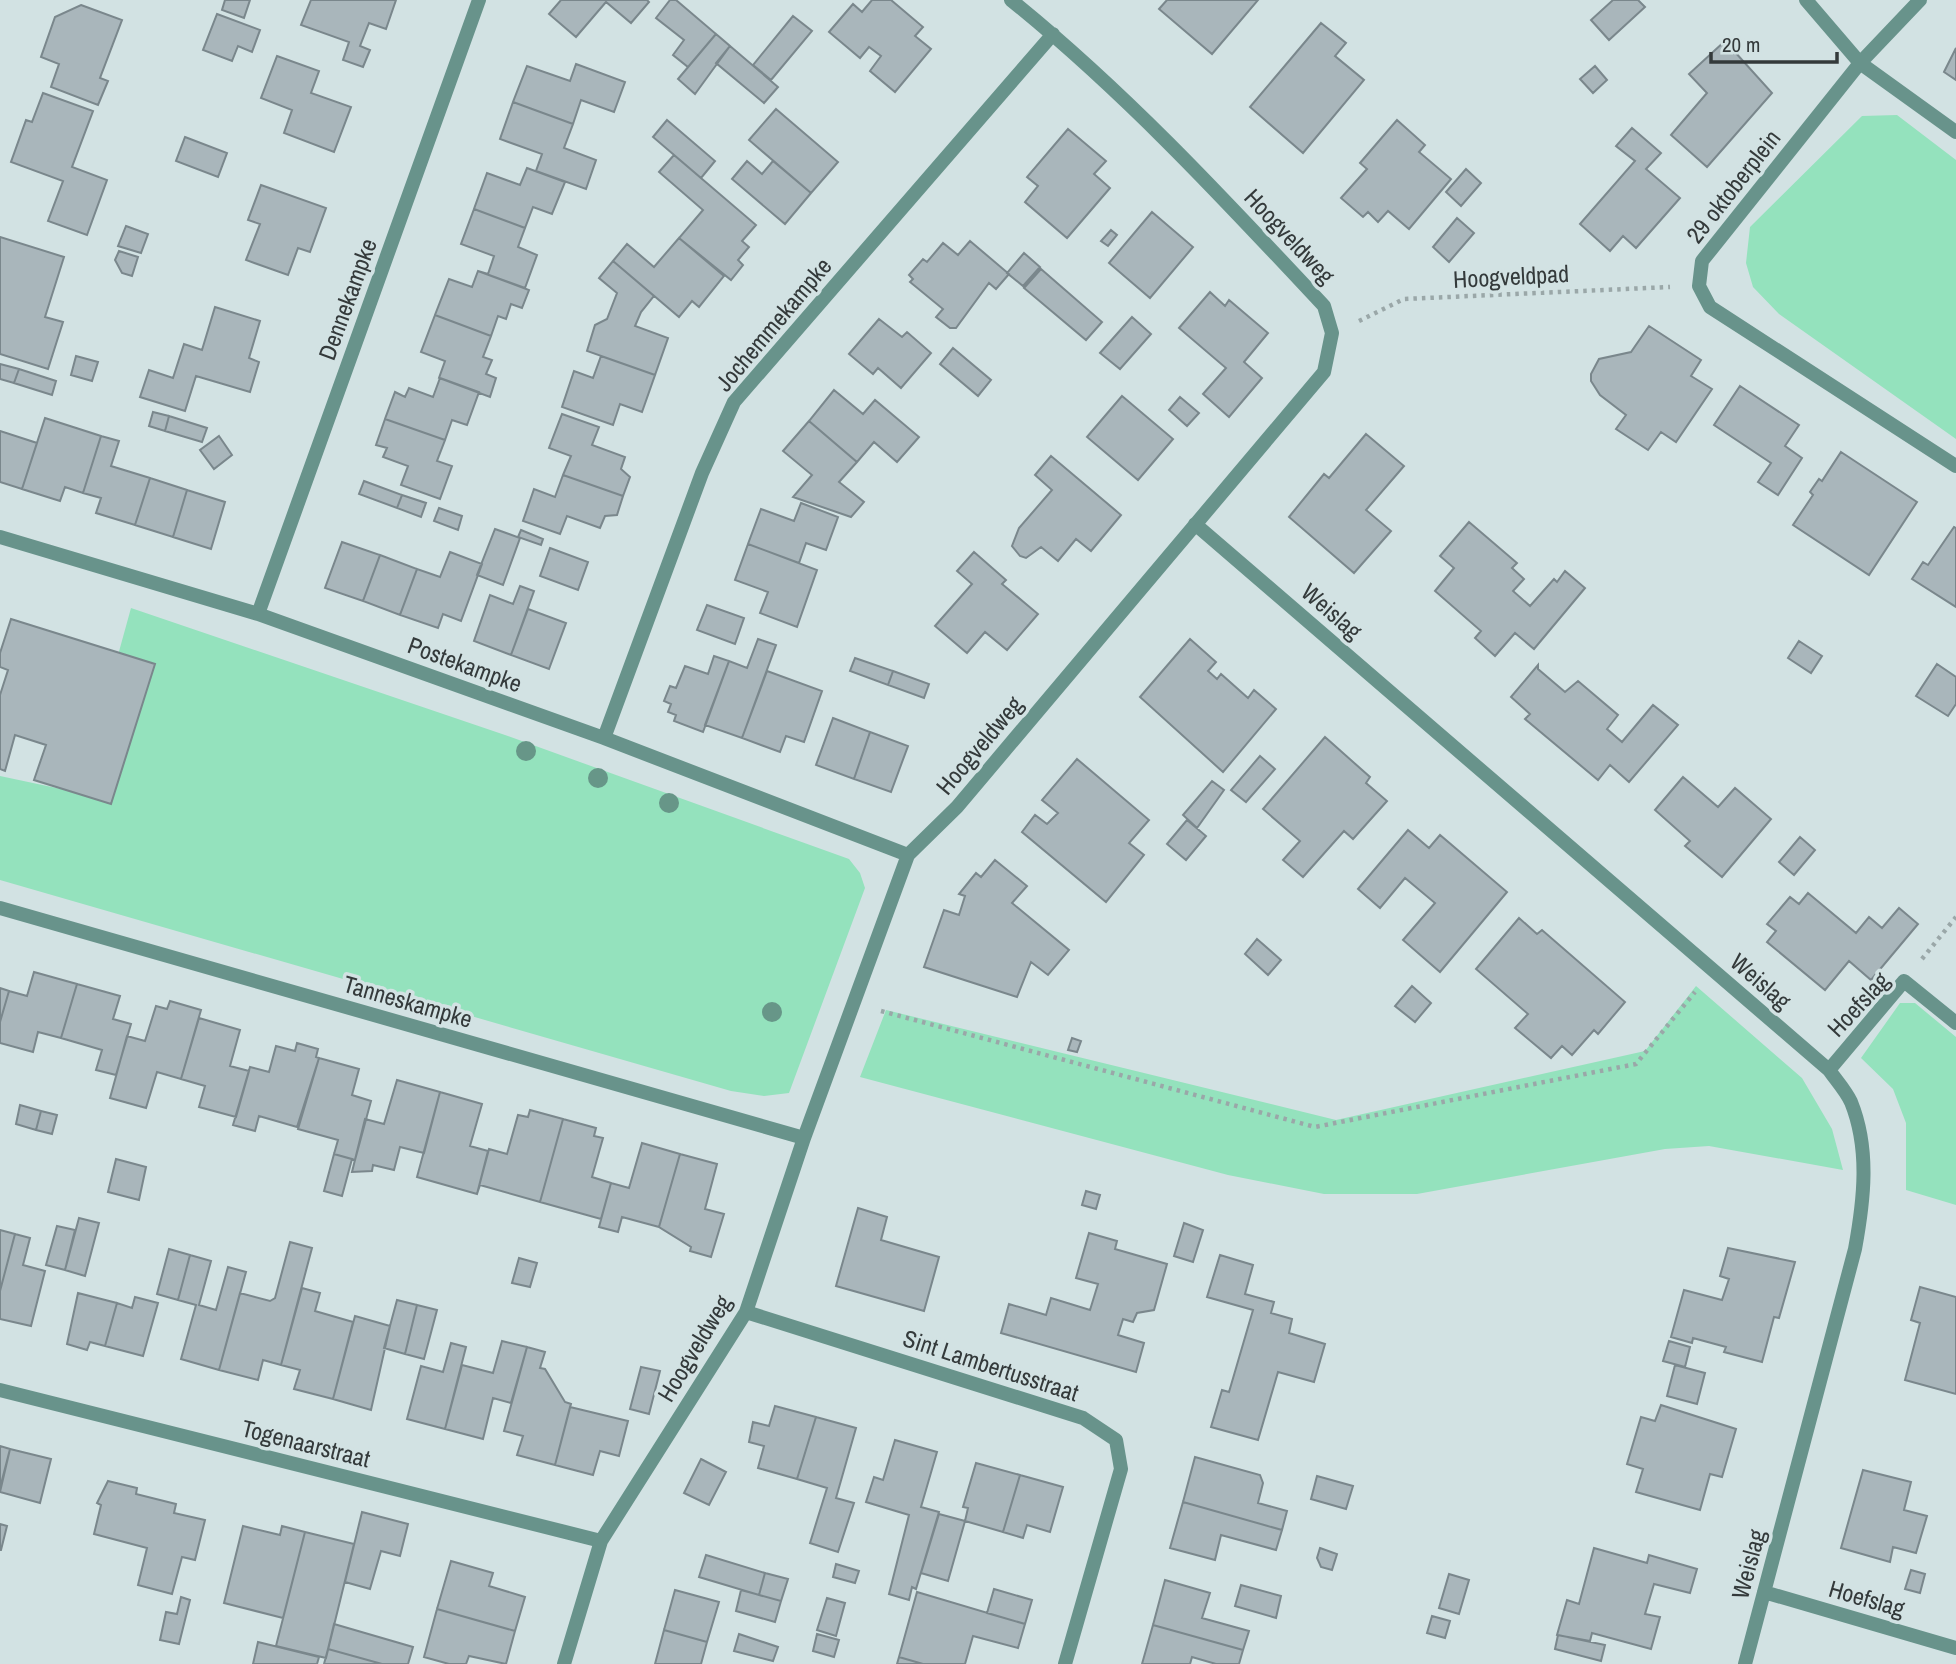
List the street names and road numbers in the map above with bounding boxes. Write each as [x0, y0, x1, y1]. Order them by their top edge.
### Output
street label: 29 oktoberplein [1679, 123, 1787, 249]
street label: Hoogveldweg [1238, 181, 1342, 291]
street label: Dennekampke [310, 234, 384, 364]
street label: Jochemmekampke [708, 250, 838, 398]
street label: Hoogveldpad [1452, 257, 1570, 295]
street label: Weislag [1295, 576, 1369, 646]
street label: Postekampke [404, 629, 526, 699]
street label: Hoogveldweg [928, 689, 1030, 801]
street label: Weislag [1724, 946, 1798, 1016]
street label: Hoefslag [1820, 965, 1896, 1043]
street label: Tanneskampke [340, 967, 476, 1035]
street label: Hoogveldweg [650, 1289, 738, 1407]
street label: Sint Lambertusstraat [899, 1322, 1083, 1409]
street label: Togenaarstraat [238, 1412, 374, 1475]
street label: Weislag [1723, 1526, 1773, 1602]
street label: Hoefslag [1825, 1572, 1909, 1624]

